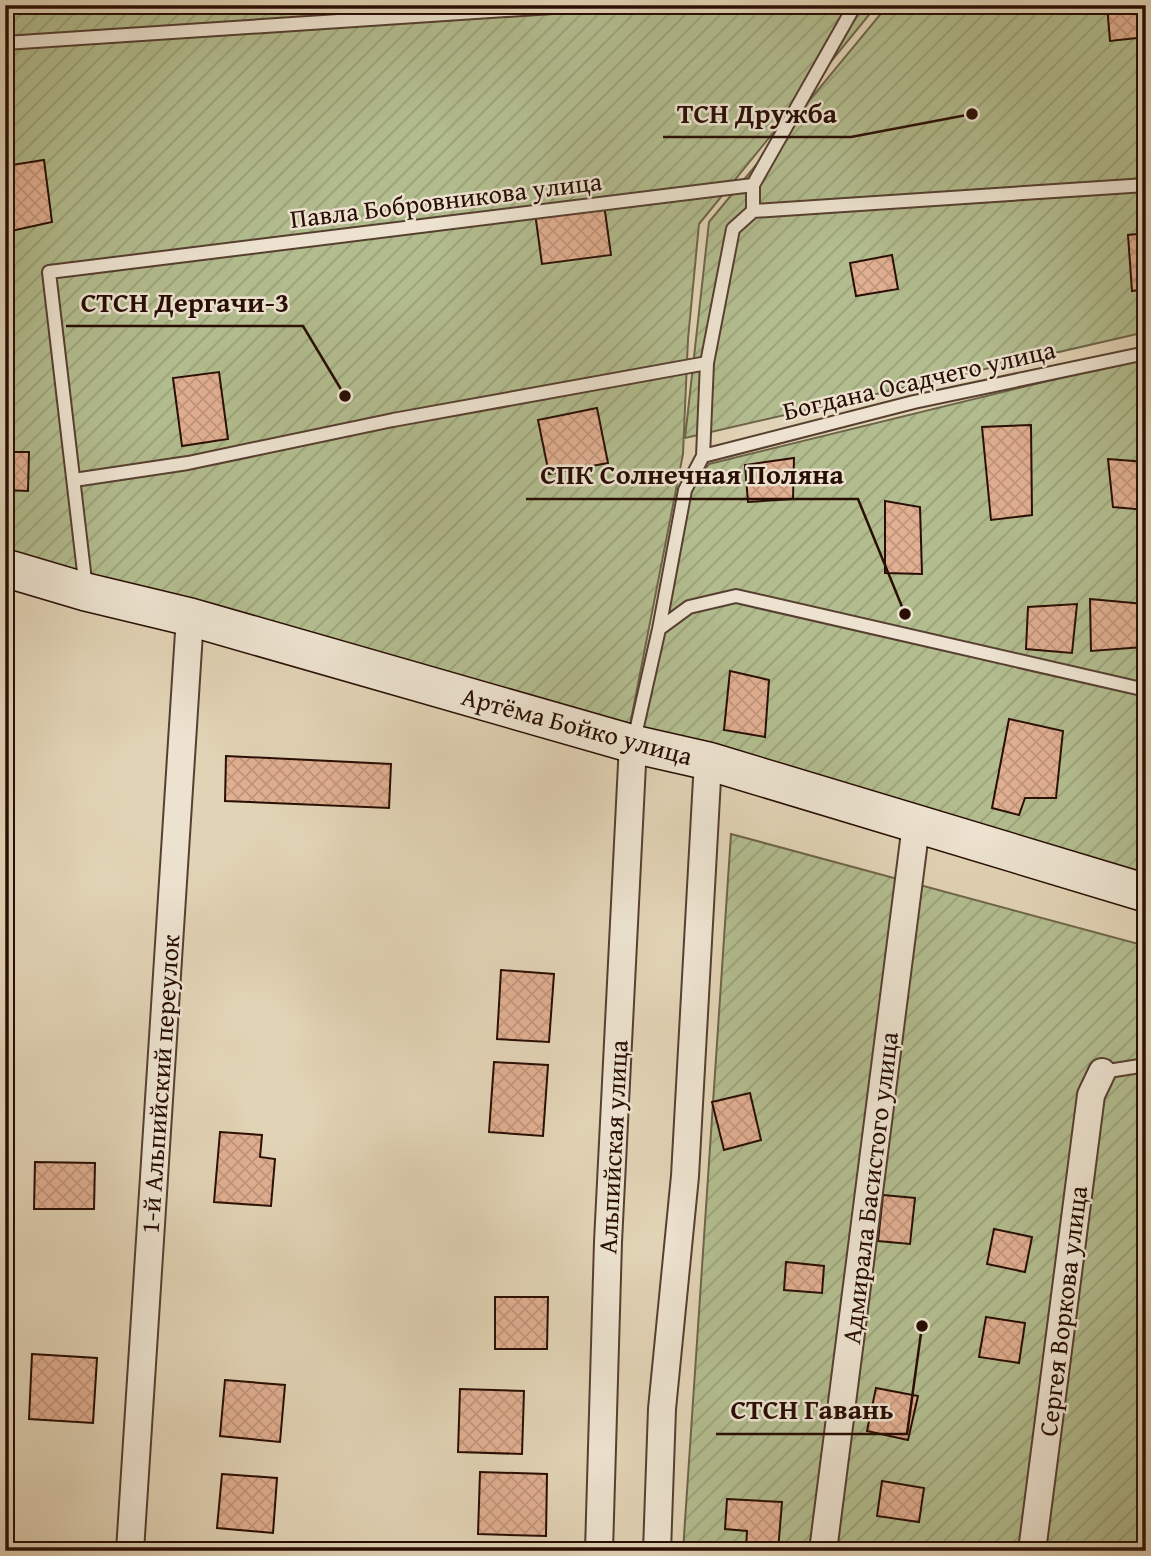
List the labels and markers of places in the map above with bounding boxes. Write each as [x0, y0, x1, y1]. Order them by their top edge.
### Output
callout: ТСН Дружба [663, 88, 851, 137]
callout: СТСН Дергачи-3 [66, 277, 303, 326]
callout: СПК Солнечная Поляна [526, 450, 858, 499]
callout: СТСН Гавань [716, 1385, 907, 1434]

